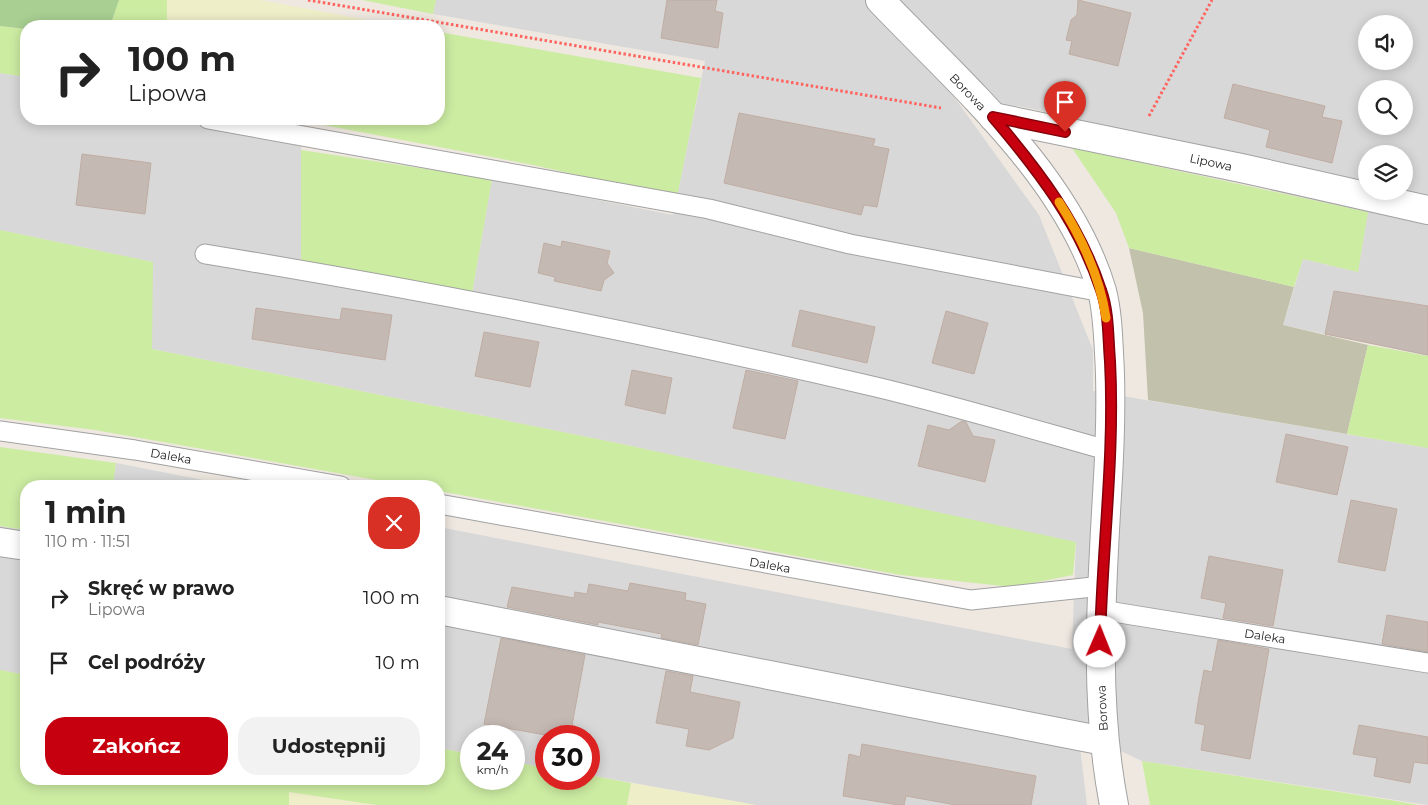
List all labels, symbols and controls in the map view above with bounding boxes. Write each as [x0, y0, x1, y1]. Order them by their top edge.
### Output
map controls [1358, 15, 1413, 200]
button: sound [1358, 15, 1413, 70]
text: 100 m [128, 37, 236, 80]
icon: right [45, 40, 110, 105]
street label: Borowa [947, 70, 989, 114]
text: Lipowa [128, 80, 207, 107]
button: search [1358, 80, 1413, 135]
pin [1044, 81, 1086, 132]
icon: arrive [1051, 88, 1079, 116]
button: layers [1358, 145, 1413, 200]
street label: Lipowa [1188, 150, 1234, 174]
street label: Daleka [149, 445, 193, 467]
text: 1 min [45, 494, 126, 531]
button: close [368, 497, 420, 549]
text: 110 m · 11:51 [45, 532, 131, 551]
street label: Daleka [748, 554, 792, 576]
text: Skręć w prawo [88, 577, 234, 600]
icon: right [45, 584, 73, 612]
text: 100 m [363, 586, 420, 609]
text: Lipowa [88, 600, 146, 619]
position arrow [1073, 615, 1125, 667]
street label: Daleka [1243, 625, 1287, 647]
icon: arrive [45, 649, 73, 677]
text: Cel podróży [88, 651, 205, 674]
text: 10 m [375, 651, 420, 674]
street label: Borowa [1093, 685, 1111, 731]
button: Zakończ [45, 717, 228, 775]
button: Udostępnij [238, 717, 420, 775]
speed limit sign: 30 [535, 725, 600, 790]
text: 24 [477, 736, 508, 766]
text: km/h [476, 762, 509, 777]

